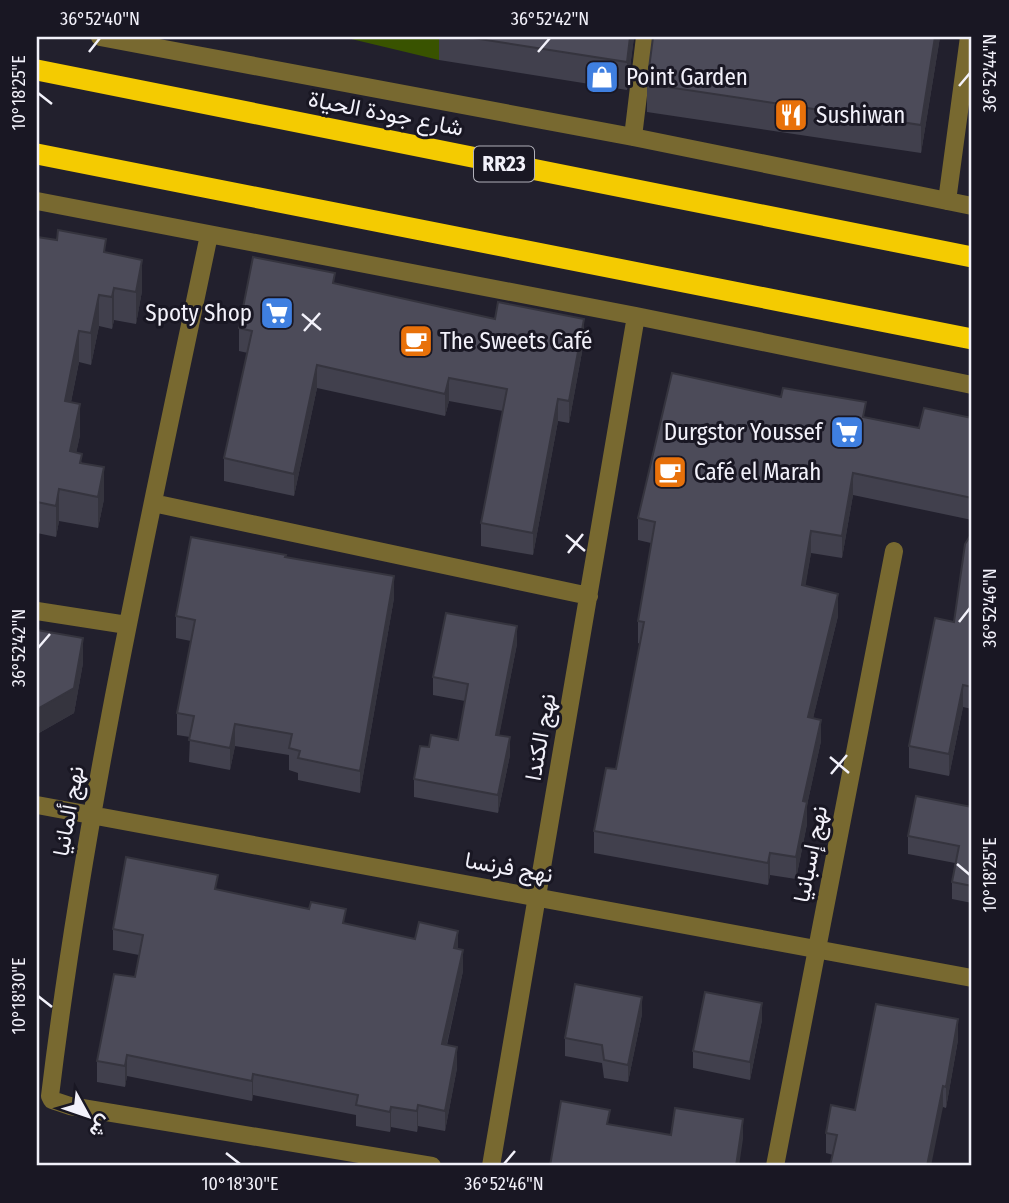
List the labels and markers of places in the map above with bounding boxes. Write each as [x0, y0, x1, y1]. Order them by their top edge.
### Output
shop icon: Point Garden [583, 58, 621, 96]
place label: Point Garden [626, 63, 748, 91]
restaurant icon: Sushiwan [772, 96, 810, 134]
place label: Sushiwan [816, 101, 905, 129]
supermarket icon: Spoty Shop [258, 294, 296, 332]
place label: Spoty Shop [145, 299, 252, 327]
cafe icon: The Sweets Café [397, 322, 435, 360]
place label: The Sweets Café [440, 327, 592, 355]
supermarket icon: Durgstor Youssef [828, 413, 866, 451]
place label: Durgstor Youssef [664, 418, 824, 446]
cafe icon: Café el Marah [651, 453, 689, 491]
place label: Café el Marah [694, 458, 821, 486]

